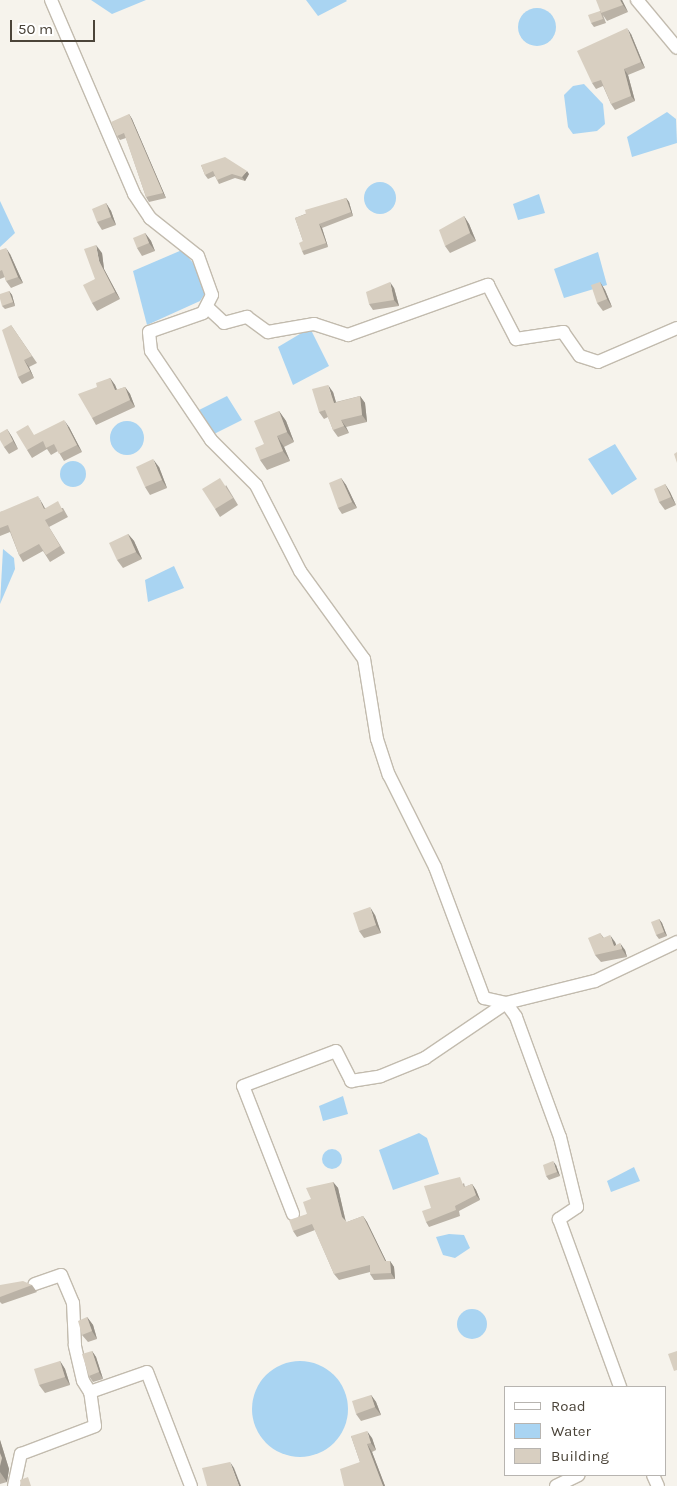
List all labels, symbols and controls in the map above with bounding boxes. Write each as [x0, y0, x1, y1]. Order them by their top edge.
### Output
scale bar [12, 10, 98, 42]
text: 50 m [18, 20, 53, 38]
legend [504, 1386, 667, 1476]
text: Road [551, 1397, 586, 1415]
text: Water [551, 1422, 591, 1440]
text: Building [551, 1447, 609, 1465]

